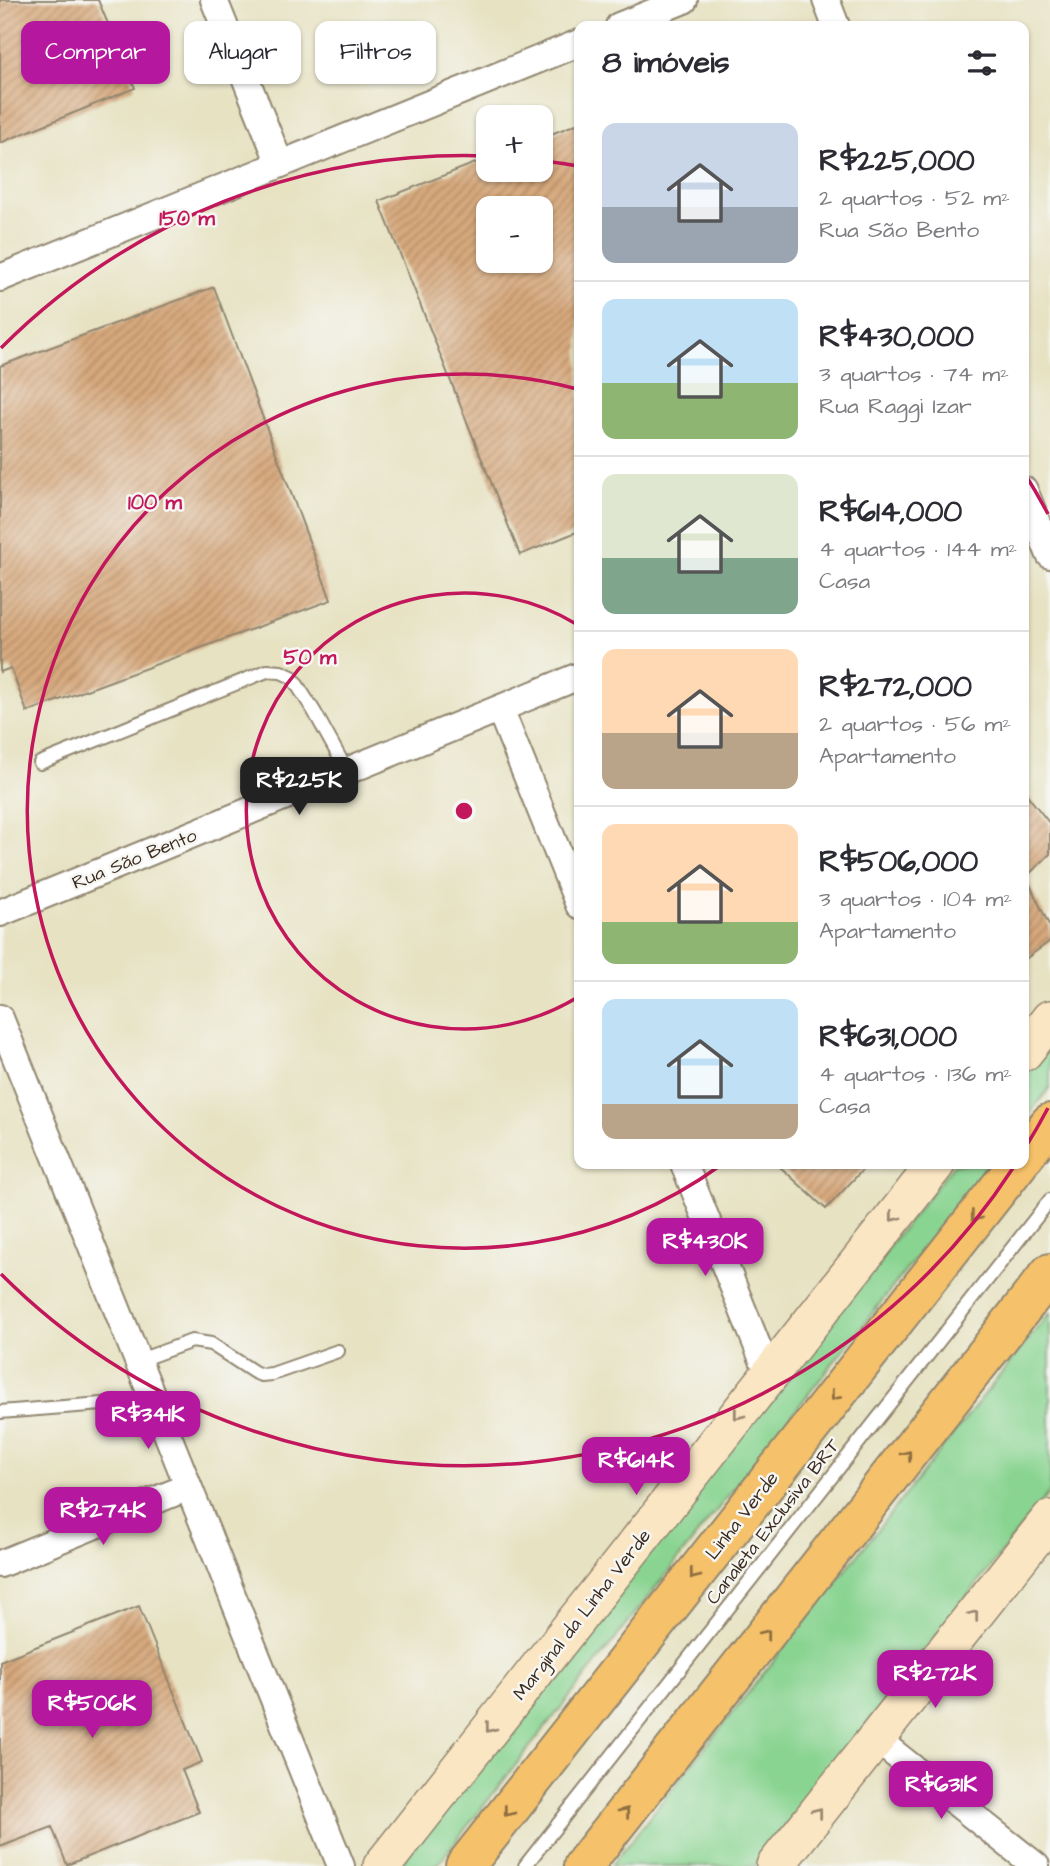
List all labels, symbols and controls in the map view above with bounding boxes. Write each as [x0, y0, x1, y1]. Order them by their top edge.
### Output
chip: Comprar [21, 21, 170, 84]
chip: Alugar [184, 21, 301, 84]
chip: Filtros [315, 21, 436, 84]
text: 8 imóveis [602, 42, 730, 84]
icon: filters [963, 44, 1001, 82]
map controls [476, 105, 553, 273]
button: + [476, 105, 553, 182]
text: R$225,000 [819, 140, 975, 182]
icon: home [658, 151, 742, 235]
text: 2 quartos · 52 m² [819, 182, 1010, 214]
button: − [476, 196, 553, 273]
text: 150 m [159, 204, 215, 233]
text: Rua São Bento [819, 214, 979, 246]
text: R$430,000 [819, 316, 974, 358]
icon: home [658, 327, 742, 411]
text: 3 quartos · 74 m² [819, 358, 1009, 390]
text: Rua Raggi Izar [819, 390, 972, 422]
text: 100 m [128, 488, 183, 517]
text: R$614,000 [819, 491, 962, 533]
icon: home [658, 502, 742, 586]
text: 4 quartos · 144 m² [819, 533, 1017, 565]
text: Casa [819, 565, 870, 597]
text: 50 m [284, 643, 337, 672]
text: R$272,000 [819, 666, 972, 708]
icon: home [658, 677, 742, 761]
text: 2 quartos · 56 m² [819, 708, 1011, 740]
text: Apartamento [819, 740, 956, 772]
pin: R$225K [242, 758, 356, 817]
text: R$225K [256, 764, 342, 796]
centre of rings [452, 799, 476, 823]
street label: Rua São Bento [68, 822, 201, 897]
text: R$506,000 [819, 841, 978, 883]
icon: home [658, 852, 742, 936]
text: 3 quartos · 104 m² [819, 883, 1012, 915]
text: Apartamento [819, 915, 956, 947]
text: R$631,000 [819, 1016, 957, 1058]
icon: home [658, 1027, 742, 1111]
text: 4 quartos · 136 m² [819, 1058, 1012, 1090]
text: Casa [819, 1090, 870, 1122]
one-way arrow [889, 1210, 902, 1222]
one-way arrow [971, 1210, 984, 1222]
pin: R$430K [648, 1218, 762, 1278]
text: R$430K [663, 1225, 748, 1257]
one-way arrow [830, 1389, 843, 1401]
pin: R$341K [91, 1392, 205, 1451]
text: R$341K [111, 1398, 185, 1430]
one-way arrow [733, 1408, 746, 1420]
street label: Canaleta Exclusiva BRT [700, 1433, 847, 1611]
pin: R$614K [579, 1438, 693, 1497]
text: R$614K [598, 1444, 674, 1476]
one-way arrow [898, 1450, 911, 1463]
street label: Linha Verde [699, 1466, 785, 1566]
pin: R$274K [46, 1488, 160, 1547]
text: R$274K [60, 1494, 146, 1526]
street label: Marginal da Linha Verde [507, 1524, 658, 1707]
one-way arrow [690, 1567, 702, 1580]
one-way arrow [966, 1610, 978, 1623]
one-way arrow [757, 1629, 770, 1641]
pin: R$272K [878, 1650, 992, 1710]
text: R$272K [893, 1657, 977, 1689]
pin: R$506K [35, 1680, 149, 1740]
text: R$506K [48, 1687, 136, 1719]
one-way arrow [486, 1721, 499, 1733]
pin: R$631K [884, 1762, 998, 1821]
text: R$631K [905, 1768, 977, 1800]
one-way arrow [504, 1803, 516, 1816]
one-way arrow [616, 1808, 629, 1820]
one-way arrow [809, 1808, 822, 1820]

